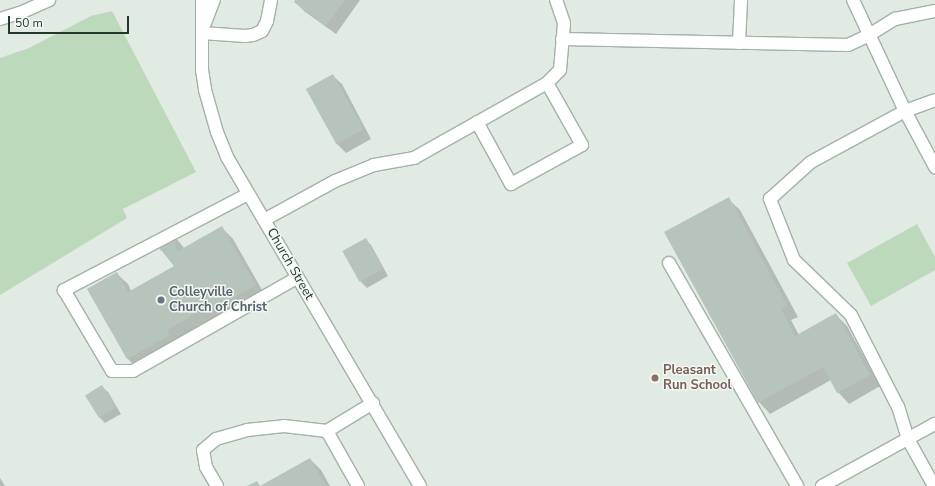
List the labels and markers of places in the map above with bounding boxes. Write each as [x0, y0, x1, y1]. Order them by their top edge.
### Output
place label: Colleyville Church of Christ [169, 285, 267, 316]
marker: Colleyville Church of Christ [156, 295, 166, 305]
place label: Pleasant Run School [663, 363, 732, 394]
marker: Pleasant Run School [650, 373, 660, 383]

